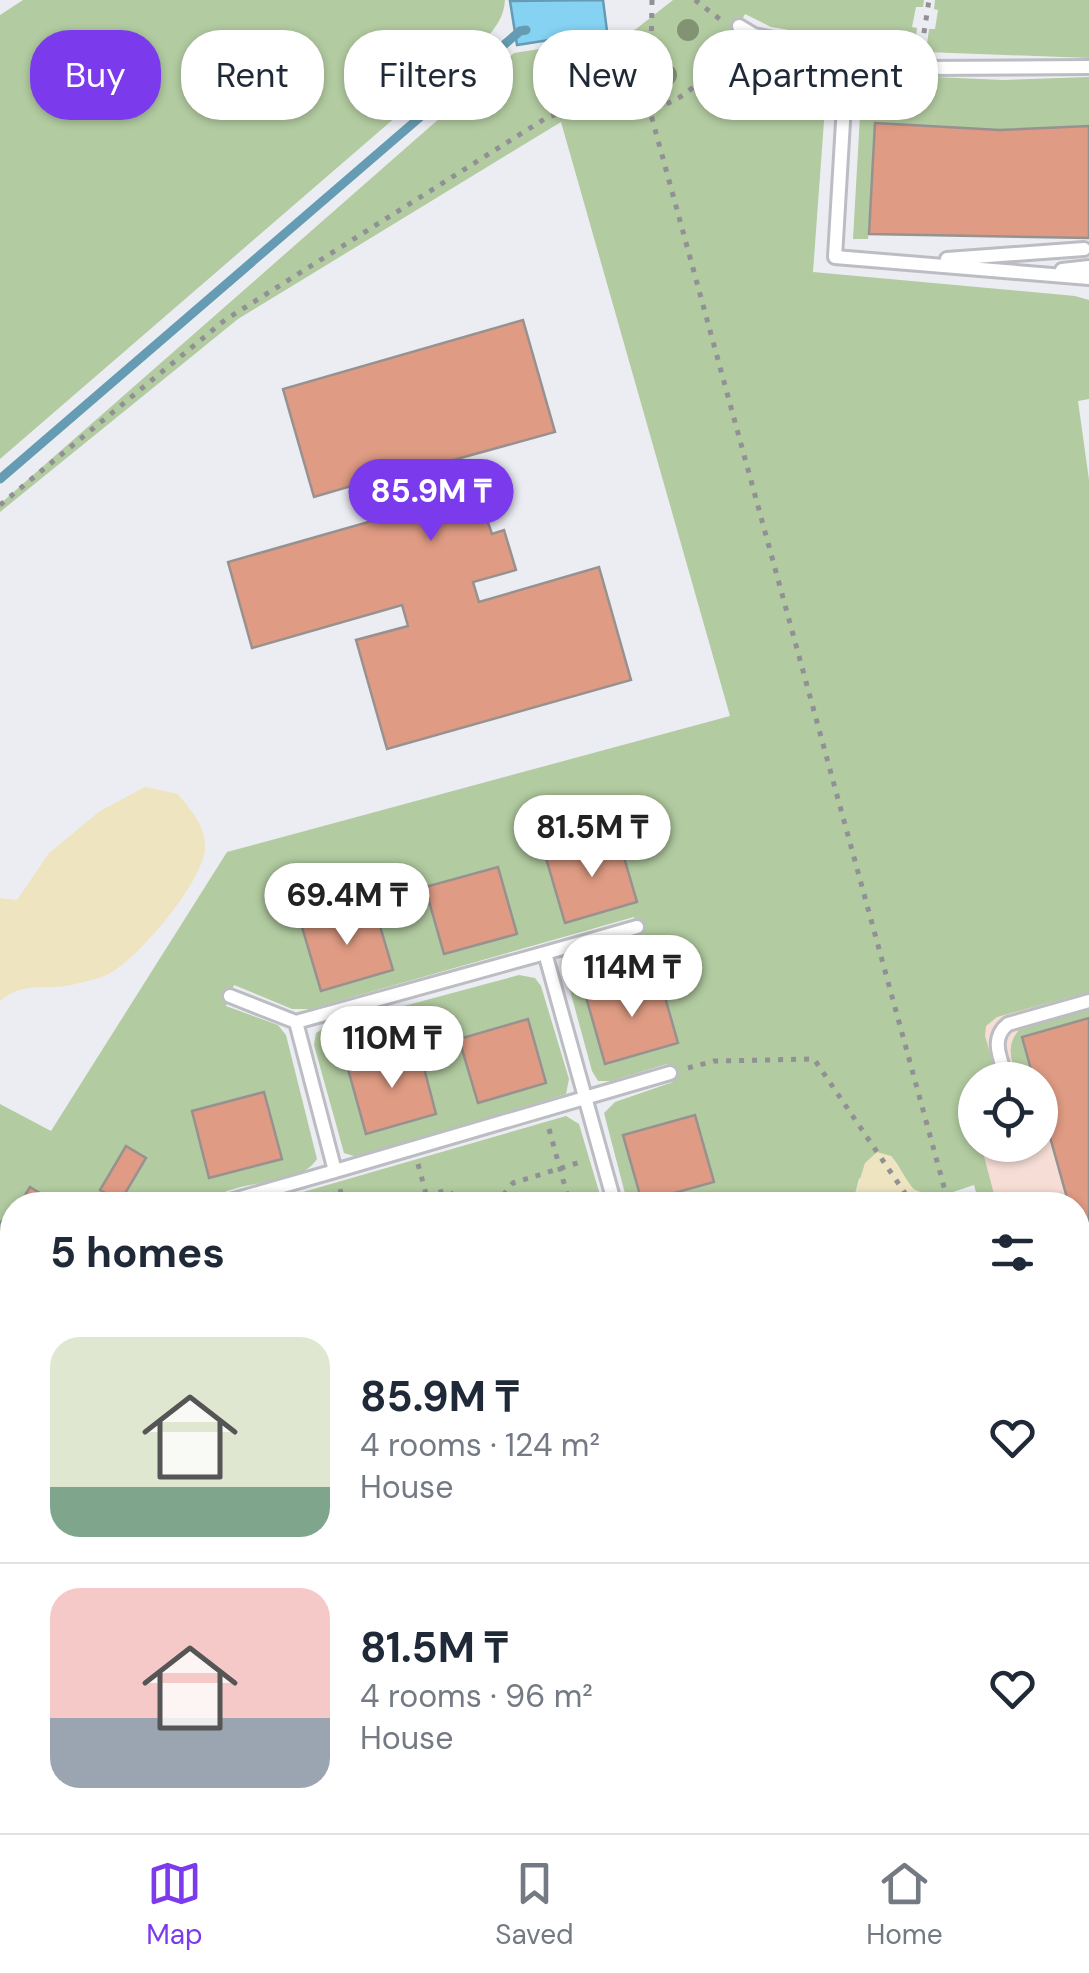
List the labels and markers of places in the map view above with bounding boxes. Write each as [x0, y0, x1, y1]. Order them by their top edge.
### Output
pin: 85.9M ₸ [339, 459, 523, 544]
pin: 81.5M ₸ [500, 795, 684, 880]
pin: 69.4M ₸ [255, 863, 439, 948]
pin: 114M ₸ [551, 935, 713, 1020]
pin: 110M ₸ [311, 1006, 473, 1091]

